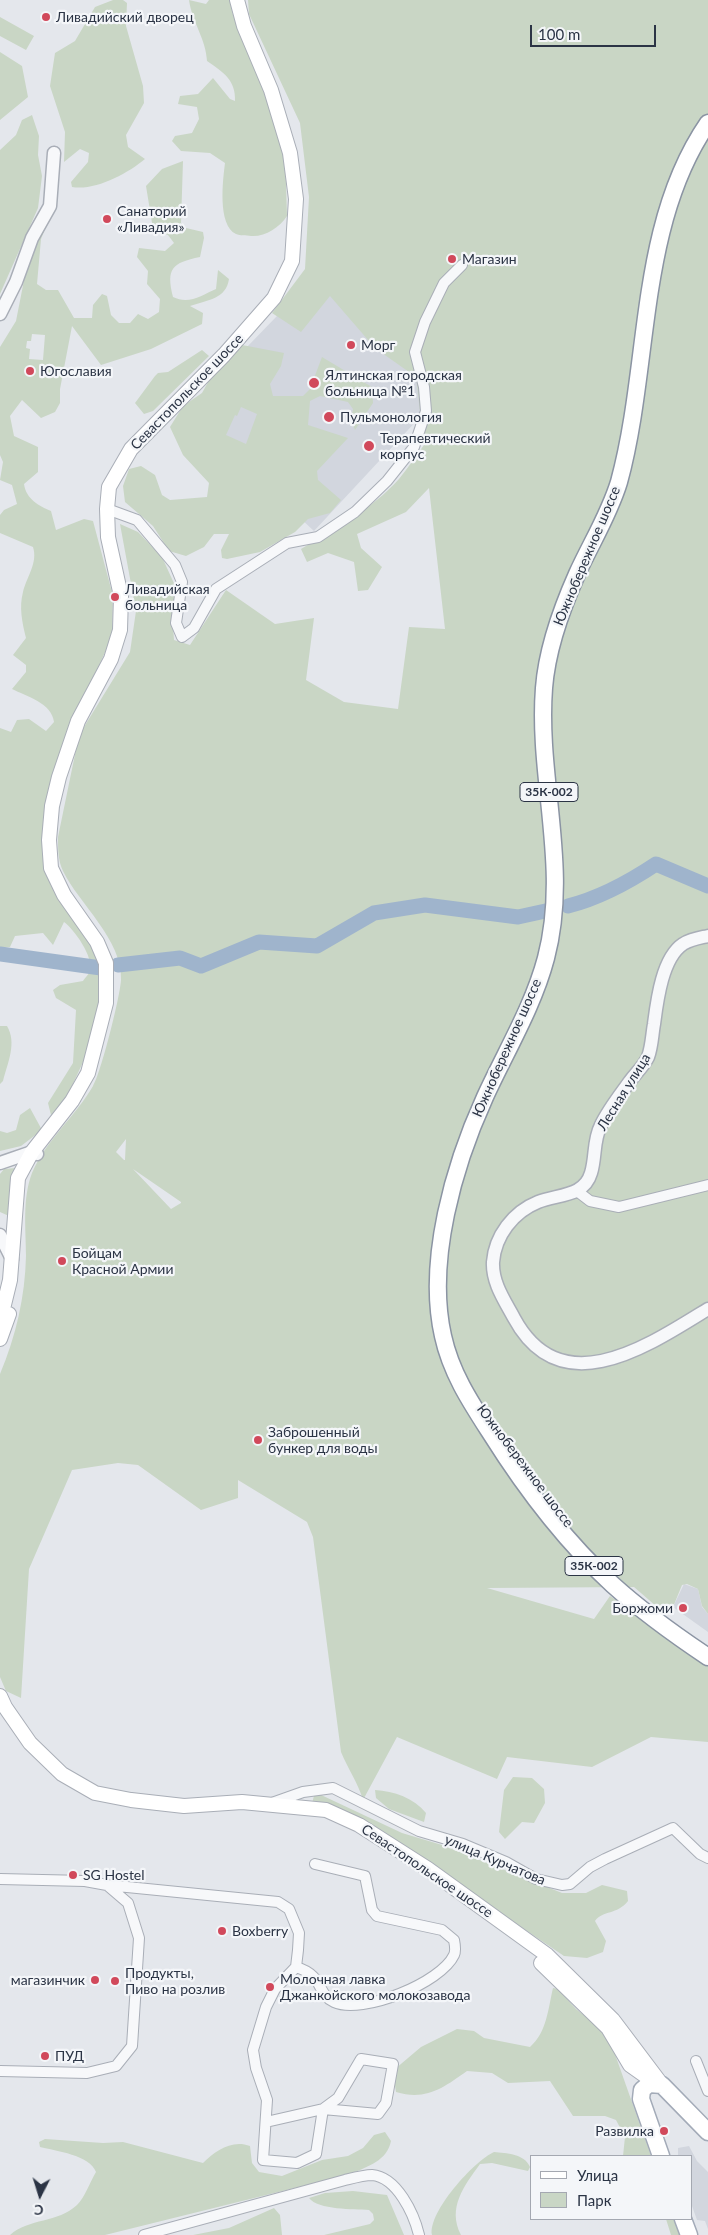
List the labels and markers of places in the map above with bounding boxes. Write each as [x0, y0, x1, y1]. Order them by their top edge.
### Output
place label: Ливадийский дворец [56, 9, 194, 25]
marker: Ливадийский дворец [40, 11, 52, 23]
place label: Санаторий «Ливадия» [117, 203, 187, 236]
marker: Санаторий «Ливадия» [101, 213, 113, 225]
place label: Магазин [462, 251, 517, 267]
marker: Магазин [446, 253, 458, 265]
place label: Морг [361, 337, 395, 353]
marker: Морг [345, 339, 357, 351]
place label: Югославия [40, 363, 112, 379]
marker: Югославия [24, 365, 36, 377]
place label: Ялтинская городская больница №1 [325, 367, 462, 400]
marker: Ялтинская городская больница №1 [307, 376, 321, 390]
place label: Пульмонология [340, 409, 442, 425]
marker: Пульмонология [322, 410, 336, 424]
place label: Терапевтический корпус [380, 430, 491, 462]
marker: Терапевтический корпус [362, 439, 376, 453]
place label: Ливадийская больница [125, 581, 210, 614]
marker: Ливадийская больница [109, 591, 121, 603]
place label: Бойцам Красной Армии [72, 1245, 173, 1278]
marker: Бойцам Красной Армии [56, 1255, 68, 1267]
place label: Заброшенный бункер для воды [268, 1424, 378, 1456]
marker: Заброшенный бункер для воды [252, 1434, 264, 1446]
place label: Боржоми [612, 1600, 673, 1616]
marker: Боржоми [677, 1602, 689, 1614]
place label: SG Hostel [83, 1867, 145, 1883]
marker: SG Hostel [67, 1869, 79, 1881]
place label: Boxberry [232, 1923, 288, 1939]
marker: Boxberry [216, 1925, 228, 1937]
place label: Продукты, Пиво на розлив [125, 1965, 225, 1998]
place label: Молочная лавка Джанкойского молокозавода [280, 1971, 470, 2004]
place label: магазинчик [11, 1972, 85, 1988]
marker: магазинчик [89, 1974, 101, 1986]
marker: Продукты, Пиво на розлив [109, 1975, 121, 1987]
marker: Молочная лавка Джанкойского молокозавода [264, 1981, 276, 1993]
place label: ПУД [55, 2048, 84, 2064]
marker: ПУД [39, 2050, 51, 2062]
place label: Развилка [595, 2123, 654, 2139]
marker: Развилка [658, 2125, 670, 2137]

